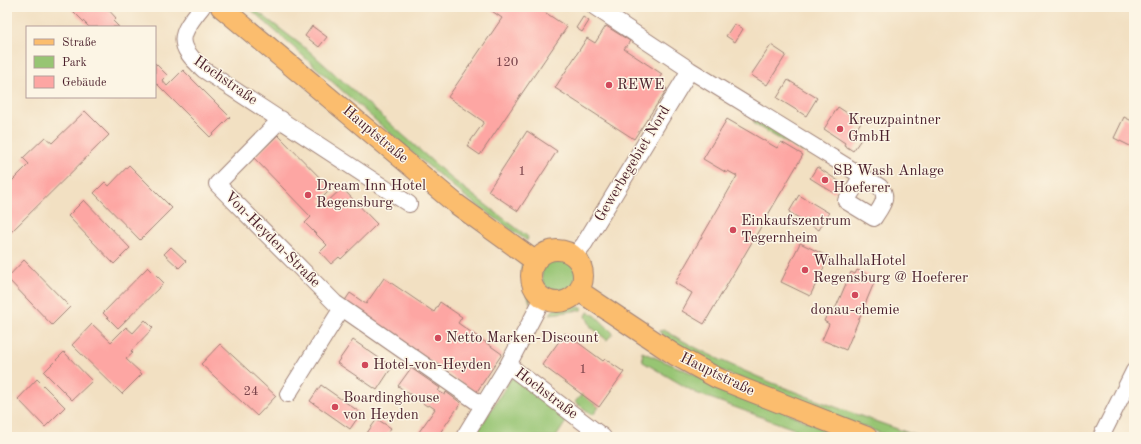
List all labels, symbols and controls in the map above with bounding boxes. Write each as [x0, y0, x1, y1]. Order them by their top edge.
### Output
legend [26, 26, 156, 98]
text: Straße [62, 37, 97, 49]
street label: Hochstraße [190, 54, 260, 108]
house number: 120 [496, 56, 518, 69]
text: Park [62, 57, 87, 69]
text: Gebäude [62, 77, 107, 89]
place label: REWE [617, 78, 664, 93]
marker: REWE [604, 80, 614, 90]
street label: Hauptstraße [339, 103, 411, 167]
street label: Gewerbegebiet Nord [592, 103, 674, 225]
place label: Kreuzpaintner GmbH [848, 113, 941, 145]
marker: Kreuzpaintner GmbH [835, 124, 845, 134]
place label: SB Wash Anlage Hoeferer [833, 164, 944, 196]
house number: 1 [518, 165, 526, 178]
marker: SB Wash Anlage Hoeferer [820, 175, 830, 185]
place label: Dream Inn Hotel Regensburg [316, 179, 426, 211]
street label: Von-Heyden-Straße [221, 189, 323, 291]
marker: Dream Inn Hotel Regensburg [303, 190, 313, 200]
place label: Einkaufszentrum Tegernheim [741, 214, 851, 246]
marker: Einkaufszentrum Tegernheim [728, 225, 738, 235]
place label: WalhallaHotel Regensburg @ Hoeferer [813, 254, 968, 286]
marker: WalhallaHotel Regensburg @ Hoeferer [800, 265, 810, 275]
marker: donau-chemie [850, 290, 860, 300]
place label: donau-chemie [811, 303, 899, 318]
place label: Netto Marken-Discount [446, 331, 599, 346]
marker: Netto Marken-Discount [433, 333, 443, 343]
street label: Hauptstraße [678, 351, 756, 399]
place label: Hotel-von-Heyden [373, 358, 491, 373]
marker: Hotel-von-Heyden [360, 360, 370, 370]
house number: 1 [579, 363, 587, 376]
street label: Hochstraße [512, 366, 580, 422]
house number: 24 [243, 385, 259, 398]
place label: Boardinghouse von Heyden [343, 391, 440, 423]
marker: Boardinghouse von Heyden [330, 402, 340, 412]

